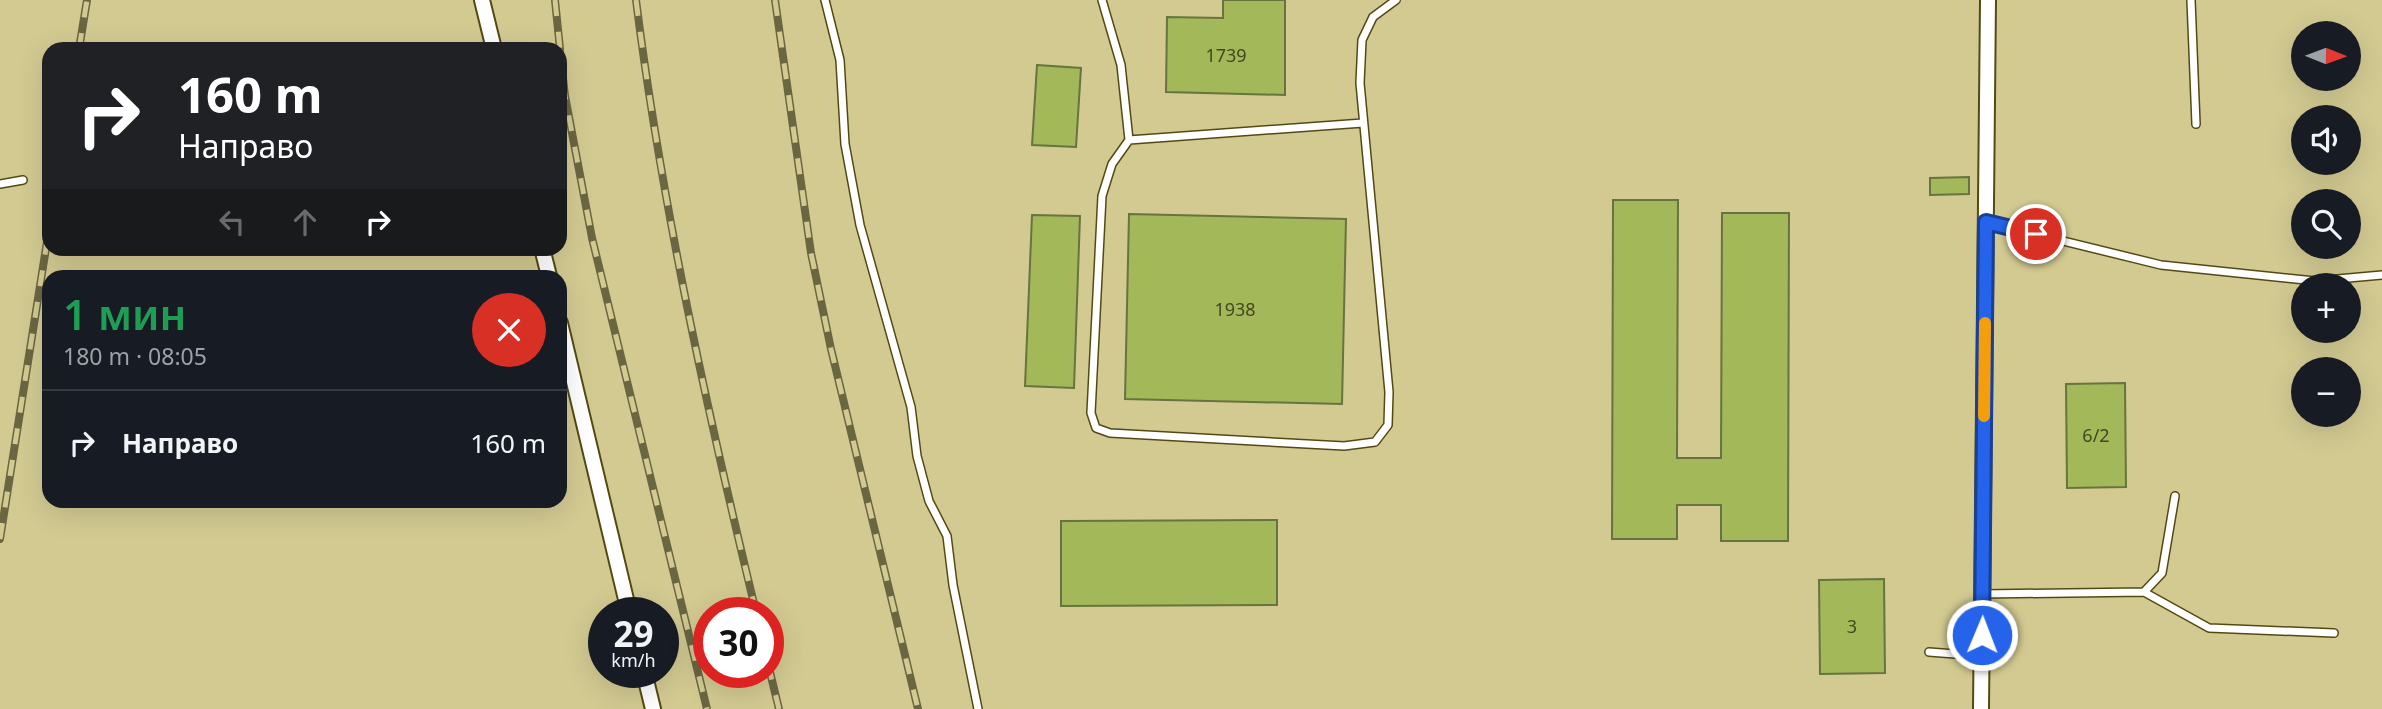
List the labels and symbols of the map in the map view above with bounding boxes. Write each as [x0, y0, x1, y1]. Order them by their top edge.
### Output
north arrow [2291, 21, 2361, 91]
house number: 1739 [1205, 43, 1247, 67]
pin [2006, 204, 2066, 264]
house number: 1938 [1214, 297, 1256, 321]
house number: 6/2 [2082, 423, 2110, 447]
speed limit sign: 30 [693, 597, 784, 688]
position arrow [1945, 598, 2019, 672]
house number: 3 [1847, 614, 1857, 638]

